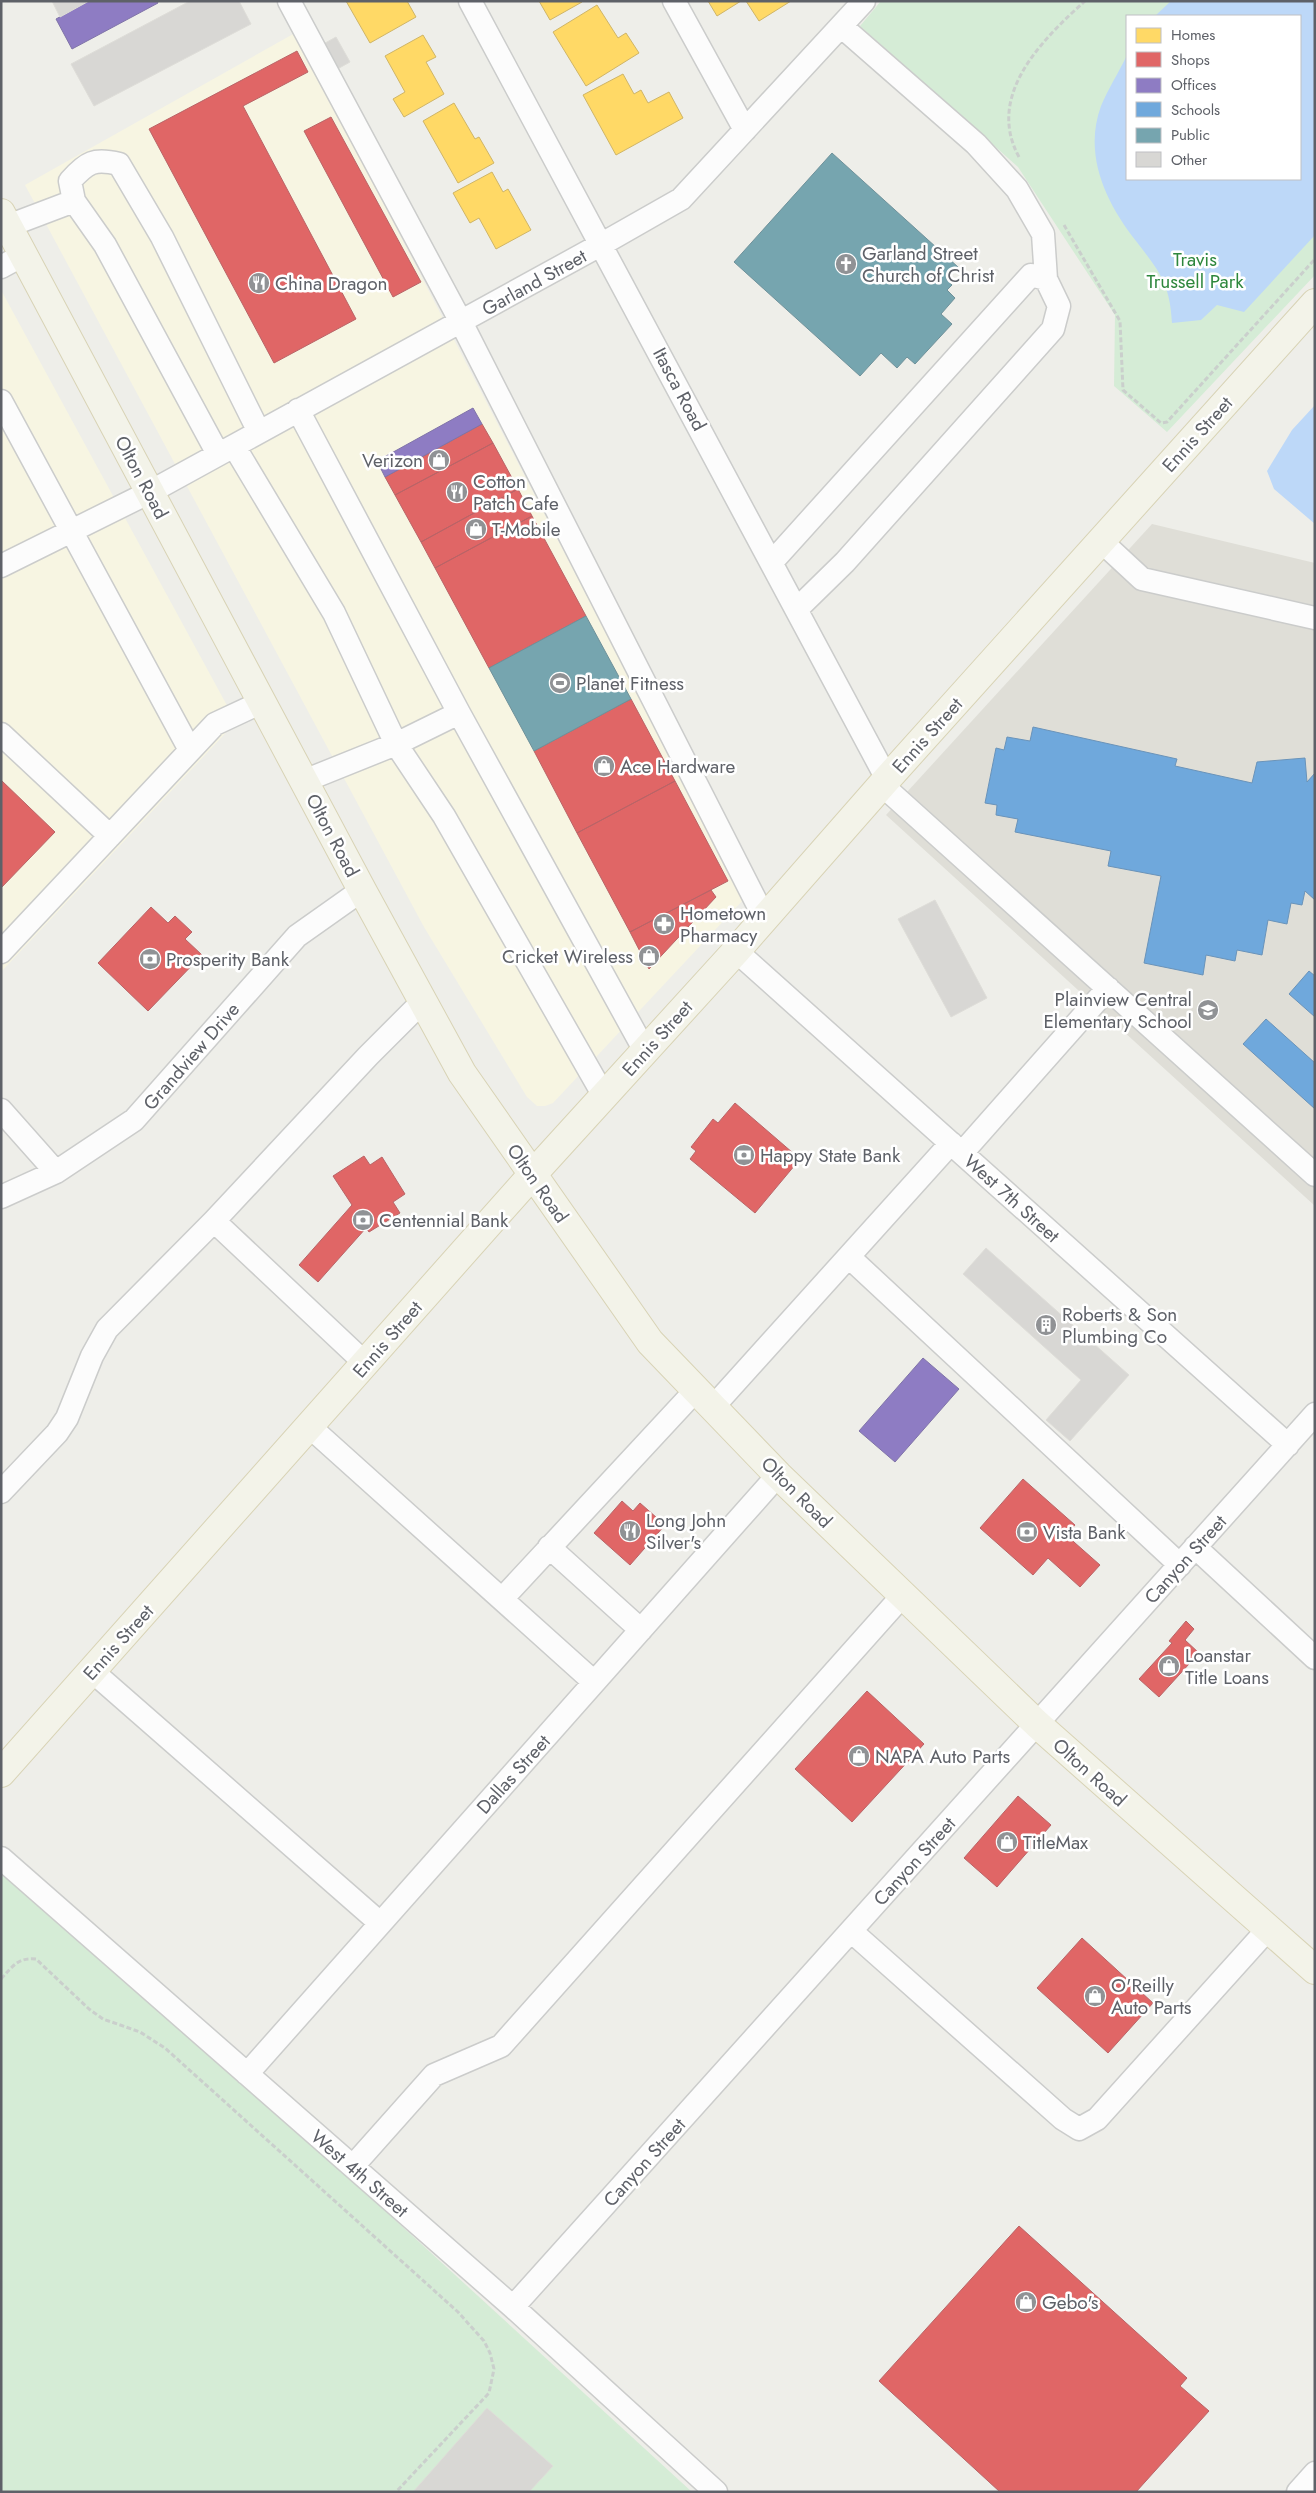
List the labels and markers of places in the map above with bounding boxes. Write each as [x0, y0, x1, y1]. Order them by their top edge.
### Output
place label: Garland Street Church of Christ [862, 240, 995, 289]
church icon: Garland Street Church of Christ [834, 252, 858, 276]
place label: China Dragon [275, 270, 388, 297]
restaurant icon: China Dragon [247, 271, 271, 295]
place label: Verizon [362, 447, 423, 474]
shop icon: Verizon [427, 448, 451, 472]
place label: Cotton Patch Cafe [473, 468, 559, 517]
restaurant icon: Cotton Patch Cafe [445, 480, 469, 504]
place label: T-Mobile [492, 516, 561, 543]
shop icon: T-Mobile [464, 517, 488, 541]
place label: Planet Fitness [576, 670, 684, 697]
sports icon: Planet Fitness [548, 671, 572, 695]
place label: Ace Hardware [620, 753, 735, 780]
shop icon: Ace Hardware [592, 754, 616, 778]
place label: Hometown Pharmacy [680, 900, 766, 949]
pharmacy icon: Hometown Pharmacy [652, 912, 676, 936]
place label: Cricket Wireless [502, 943, 633, 970]
shop icon: Cricket Wireless [637, 944, 661, 968]
place label: Prosperity Bank [166, 946, 290, 973]
bank icon: Prosperity Bank [138, 947, 162, 971]
place label: Plainview Central Elementary School [1043, 986, 1192, 1035]
school or university icon: Plainview Central Elementary School [1196, 998, 1220, 1022]
place label: Happy State Bank [760, 1142, 901, 1169]
bank icon: Happy State Bank [732, 1143, 756, 1167]
place label: Centennial Bank [379, 1207, 509, 1234]
bank icon: Centennial Bank [351, 1208, 375, 1232]
place label: Roberts & Son Plumbing Co [1062, 1301, 1177, 1350]
building icon: Roberts & Son Plumbing Co [1034, 1313, 1058, 1337]
place label: Long John Silver's [646, 1507, 726, 1556]
restaurant icon: Long John Silver's [618, 1519, 642, 1543]
place label: Vista Bank [1043, 1519, 1126, 1546]
bank icon: Vista Bank [1015, 1520, 1039, 1544]
place label: Loanstar Title Loans [1185, 1642, 1269, 1691]
shop icon: Loanstar Title Loans [1157, 1654, 1181, 1678]
place label: NAPA Auto Parts [875, 1743, 1010, 1770]
shop icon: NAPA Auto Parts [847, 1744, 871, 1768]
place label: TitleMax [1023, 1829, 1088, 1856]
shop icon: TitleMax [995, 1830, 1019, 1854]
place label: O'Reilly Auto Parts [1111, 1972, 1192, 2021]
shop icon: O'Reilly Auto Parts [1083, 1984, 1107, 2008]
place label: Gebo's [1042, 2289, 1099, 2316]
shop icon: Gebo's [1014, 2290, 1038, 2314]

